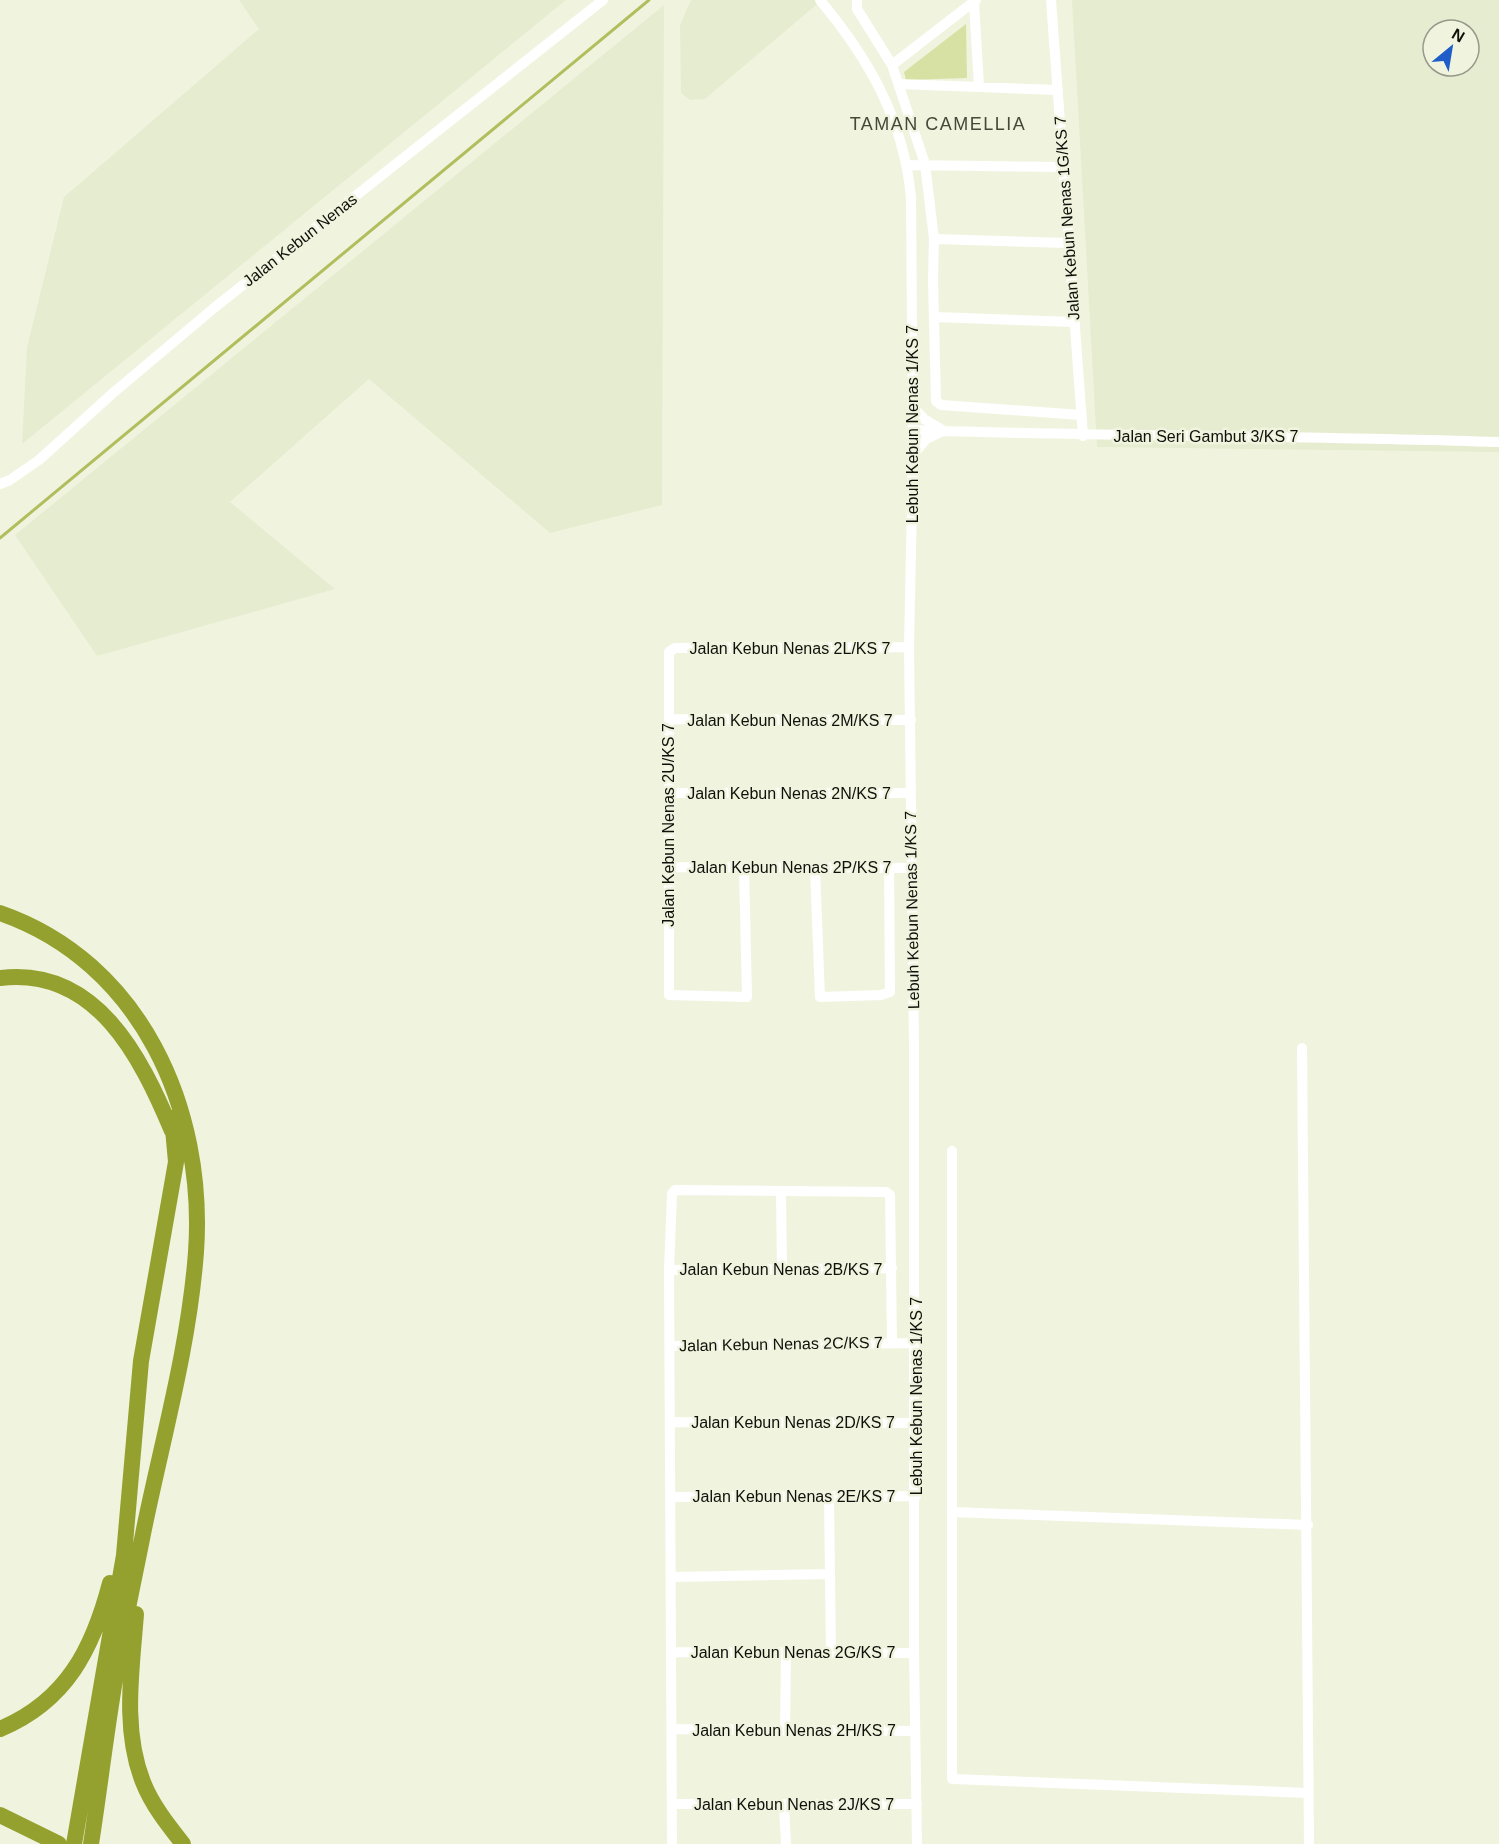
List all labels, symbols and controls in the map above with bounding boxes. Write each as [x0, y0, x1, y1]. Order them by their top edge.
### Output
north arrow [1421, 18, 1481, 78]
text: N [1449, 25, 1468, 46]
district label: TAMAN CAMELLIA [850, 114, 1026, 134]
street label: Jalan Kebun Nenas 1G/KS 7 [1051, 115, 1083, 321]
street label: Jalan Kebun Nenas [240, 190, 360, 290]
street label: Lebuh Kebun Nenas 1/KS 7 [904, 325, 921, 523]
street label: Jalan Seri Gambut 3/KS 7 [1114, 428, 1299, 445]
street label: Jalan Kebun Nenas 2L/KS 7 [689, 640, 891, 657]
street label: Jalan Kebun Nenas 2M/KS 7 [687, 712, 893, 729]
street label: Jalan Kebun Nenas 2U/KS 7 [660, 723, 677, 927]
street label: Jalan Kebun Nenas 2N/KS 7 [687, 785, 891, 802]
street label: Lebuh Kebun Nenas 1/KS 7 [902, 811, 922, 1009]
street label: Jalan Kebun Nenas 2P/KS 7 [689, 859, 892, 876]
street label: Jalan Kebun Nenas 2B/KS 7 [680, 1261, 883, 1278]
street label: Lebuh Kebun Nenas 1/KS 7 [908, 1297, 925, 1495]
street label: Jalan Kebun Nenas 2C/KS 7 [679, 1334, 883, 1354]
street label: Jalan Kebun Nenas 2D/KS 7 [691, 1414, 895, 1431]
street label: Jalan Kebun Nenas 2E/KS 7 [693, 1488, 896, 1505]
street label: Jalan Kebun Nenas 2G/KS 7 [691, 1644, 895, 1661]
street label: Jalan Kebun Nenas 2H/KS 7 [692, 1722, 896, 1739]
street label: Jalan Kebun Nenas 2J/KS 7 [694, 1796, 894, 1813]

